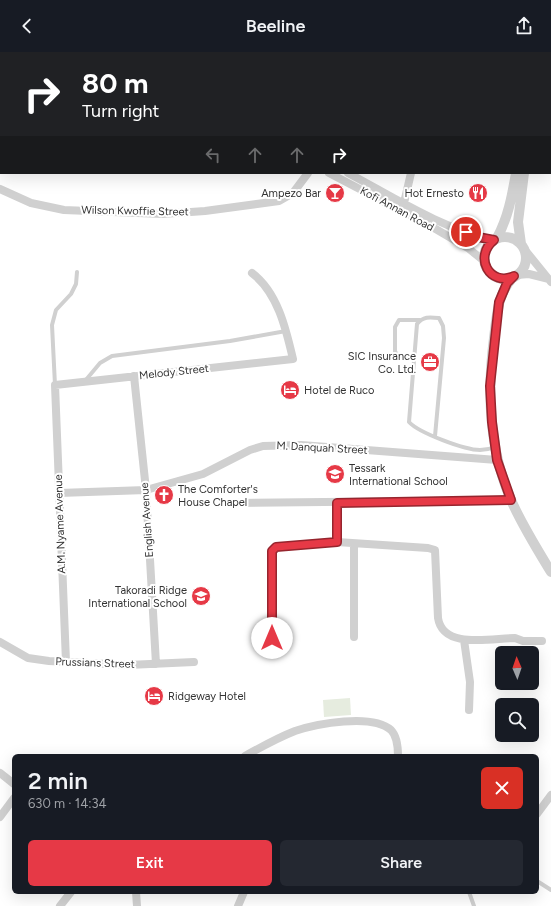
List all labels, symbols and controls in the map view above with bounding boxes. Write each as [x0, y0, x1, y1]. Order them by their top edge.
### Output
icon: back [16, 15, 38, 37]
text: Beeline [246, 15, 305, 37]
icon: share [513, 15, 535, 37]
text: 80 m [82, 66, 148, 100]
icon: right [16, 68, 68, 120]
text: Turn right [82, 100, 159, 122]
icon: left [202, 144, 224, 166]
icon: ahead [244, 144, 266, 166]
icon: ahead [286, 144, 308, 166]
icon: right [328, 144, 350, 166]
bar icon: Ampezo Bar [324, 182, 346, 204]
restaurant icon: Hot Ernesto [467, 182, 489, 204]
street label: Kofi Annan Road [358, 184, 436, 234]
place label: Ampezo Bar [261, 187, 321, 200]
place label: Hot Ernesto [404, 187, 464, 200]
street label: Wilson Kwoffie Street [81, 204, 189, 218]
pin [449, 215, 483, 249]
icon: arrive [455, 221, 477, 243]
place label: SIC Insurance Co. Ltd. [348, 350, 416, 376]
office icon: SIC Insurance Co. Ltd. [419, 351, 441, 373]
street label: Melody Street [139, 362, 209, 382]
hotel icon: Hotel de Ruco [279, 379, 301, 401]
place label: Hotel de Ruco [304, 384, 374, 397]
street label: M. Danquah Street [276, 439, 368, 457]
place label: Tessark International School [349, 462, 448, 488]
school or university icon: Tessark International School [324, 463, 346, 485]
street label: A.M. Nyame Avenue [52, 474, 68, 574]
street label: English Avenue [138, 482, 156, 558]
place label: The Comforter's House Chapel [178, 483, 258, 509]
church icon: The Comforter's House Chapel [153, 484, 175, 506]
place label: Takoradi Ridge International School [88, 584, 187, 610]
school or university icon: Takoradi Ridge International School [190, 585, 212, 607]
position arrow [251, 617, 293, 659]
north arrow [495, 646, 539, 690]
map controls [495, 646, 539, 742]
street label: Prussians Street [55, 655, 135, 671]
hotel icon: Ridgeway Hotel [143, 685, 165, 707]
place label: Ridgeway Hotel [168, 690, 246, 703]
button: search [495, 698, 539, 742]
text: 2 min [28, 766, 88, 795]
button: close [481, 767, 523, 809]
text: 630 m · 14:34 [28, 796, 107, 811]
button: Exit [28, 840, 272, 886]
button: Share [280, 840, 523, 886]

